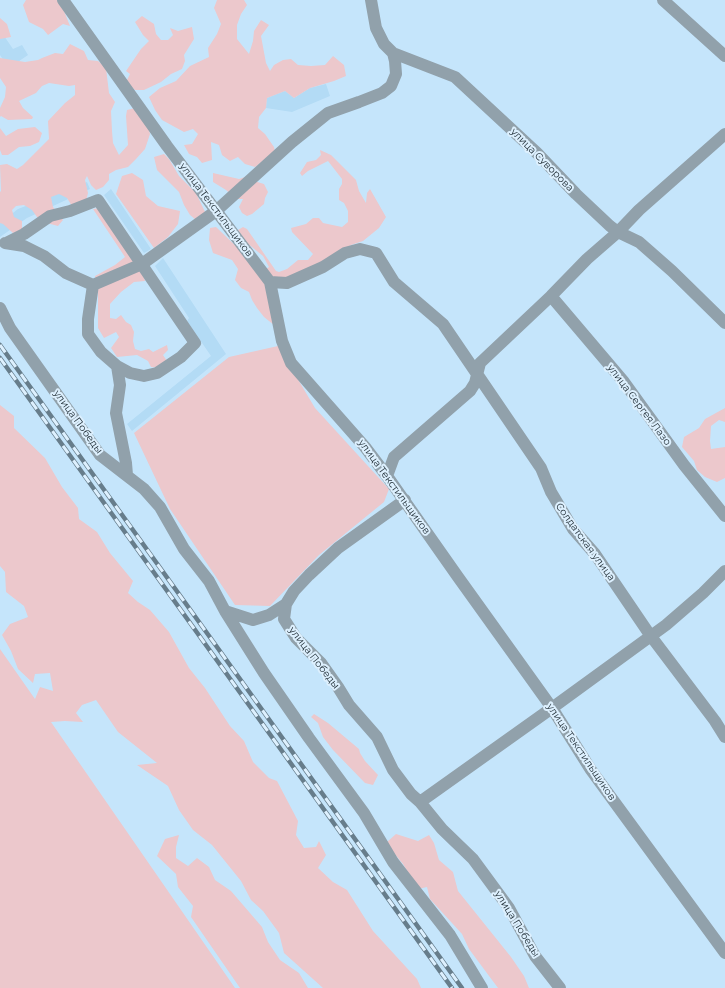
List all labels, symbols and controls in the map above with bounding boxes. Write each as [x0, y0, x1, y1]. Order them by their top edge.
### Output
street label: улица Суворова [508, 126, 576, 194]
street label: улица Текстильщиков [177, 161, 255, 259]
street label: улица Сергея Лазо [605, 362, 673, 448]
street label: улица Победы [51, 388, 105, 456]
street label: улица Текстильщиков [356, 437, 432, 537]
street label: Солдатская улица [553, 501, 617, 583]
street label: улица Победы [286, 625, 342, 691]
street label: улица Текстильщиков [544, 701, 618, 803]
street label: улица Победы [492, 889, 542, 959]

